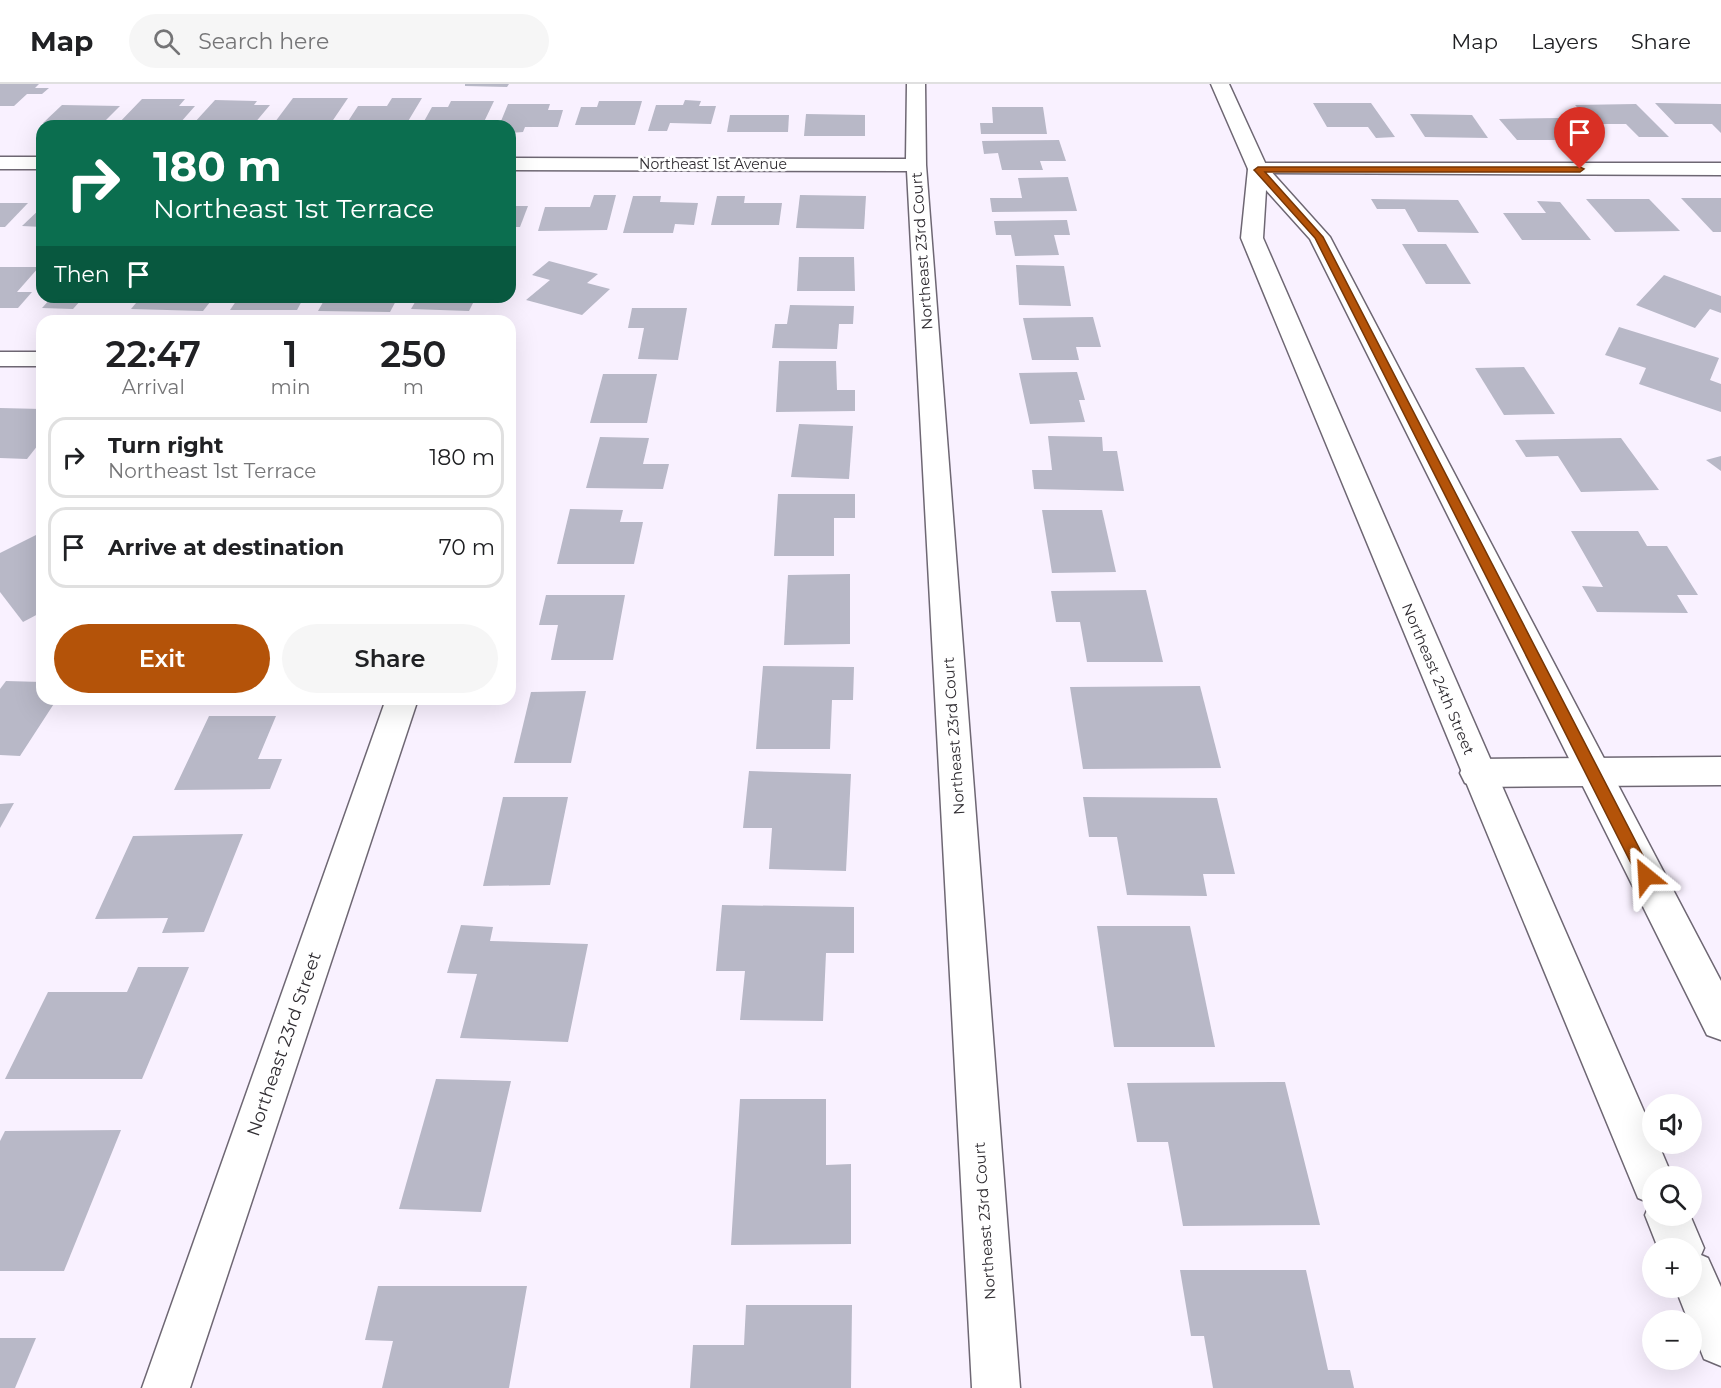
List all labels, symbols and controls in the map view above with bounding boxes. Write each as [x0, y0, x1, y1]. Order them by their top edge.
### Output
search box [129, 14, 549, 68]
text: Map [30, 24, 93, 58]
icon: search [150, 25, 183, 58]
text: Search here [198, 28, 329, 55]
text: Map [1451, 29, 1498, 54]
text: Layers [1531, 29, 1598, 54]
text: Share [1631, 29, 1691, 54]
pin [1554, 107, 1605, 169]
icon: arrive [1563, 116, 1596, 149]
text: 180 m [153, 140, 282, 192]
icon: right [54, 144, 132, 222]
street label: Northeast 1st Avenue [639, 155, 787, 173]
street label: Northeast 23rd Court [907, 172, 936, 331]
text: Northeast 1st Terrace [153, 192, 434, 225]
icon: arrive [122, 258, 155, 291]
text: Then [54, 261, 110, 288]
text: 22:47 [106, 332, 201, 376]
text: 1 [284, 332, 297, 376]
text: 250 [380, 332, 446, 376]
text: Arrival [122, 375, 185, 399]
text: min [271, 375, 311, 399]
text: m [403, 375, 424, 399]
text: Turn right [108, 432, 223, 459]
icon: right [57, 441, 90, 474]
text: 180 m [429, 444, 495, 471]
text: Northeast 1st Terrace [108, 459, 316, 483]
icon: arrive [57, 531, 90, 564]
text: Arrive at destination [108, 534, 344, 561]
text: 70 m [439, 534, 495, 561]
street label: Northeast 24th Street [1398, 600, 1479, 757]
button: Exit [54, 624, 270, 693]
button: Share [282, 624, 498, 693]
street label: Northeast 23rd Court [939, 657, 968, 816]
position arrow [1614, 844, 1678, 908]
street label: Northeast 23rd Street [242, 949, 326, 1139]
map controls [1642, 1094, 1702, 1370]
button: sound [1642, 1094, 1702, 1154]
street label: Northeast 23rd Court [970, 1142, 999, 1301]
button: search [1642, 1166, 1702, 1226]
button: + [1642, 1238, 1702, 1298]
button: − [1642, 1310, 1702, 1370]

